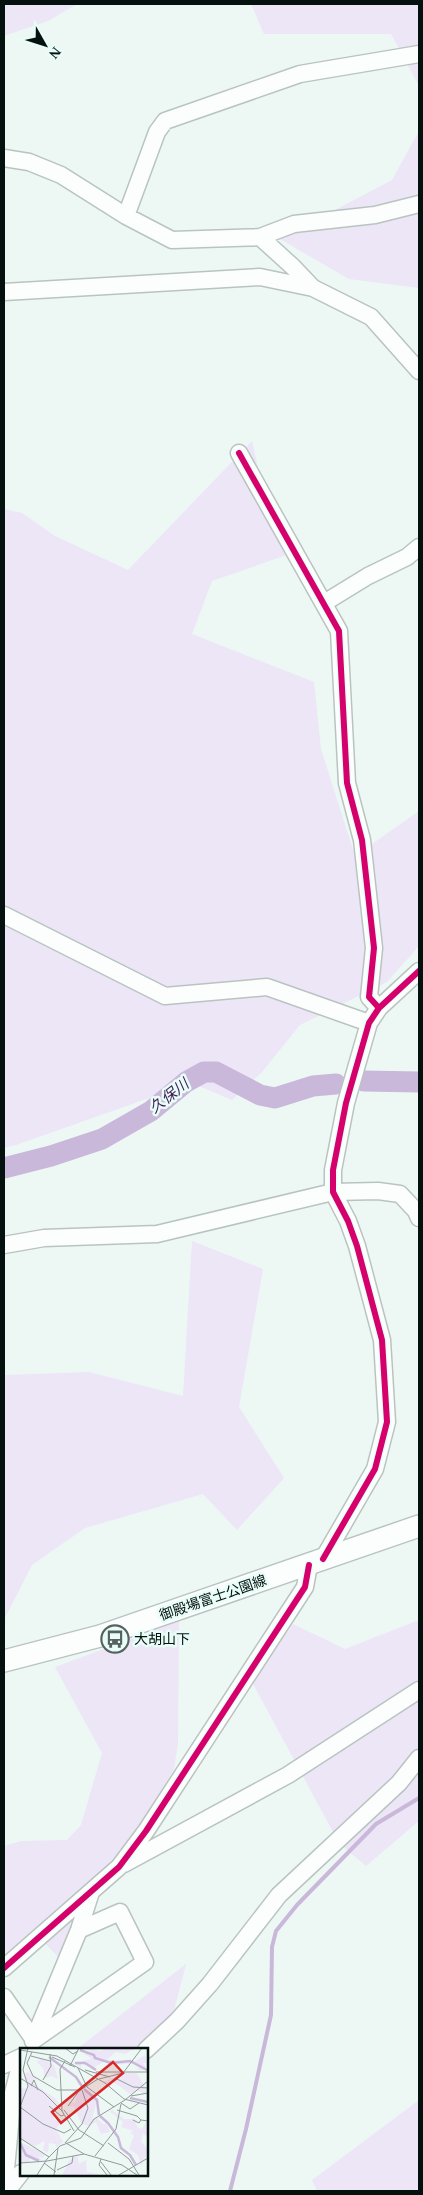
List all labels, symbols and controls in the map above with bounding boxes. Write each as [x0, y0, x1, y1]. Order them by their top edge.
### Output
north arrow [20, 20, 70, 70]
text: N [46, 44, 64, 62]
water label: 久保川 [146, 1075, 193, 1116]
street label: 御殿場富士公園線 [158, 1573, 268, 1623]
bus stop icon: 大胡山下 [100, 1624, 130, 1654]
place label: 大胡山下 [134, 1632, 190, 1647]
inset map [20, 2048, 148, 2175]

